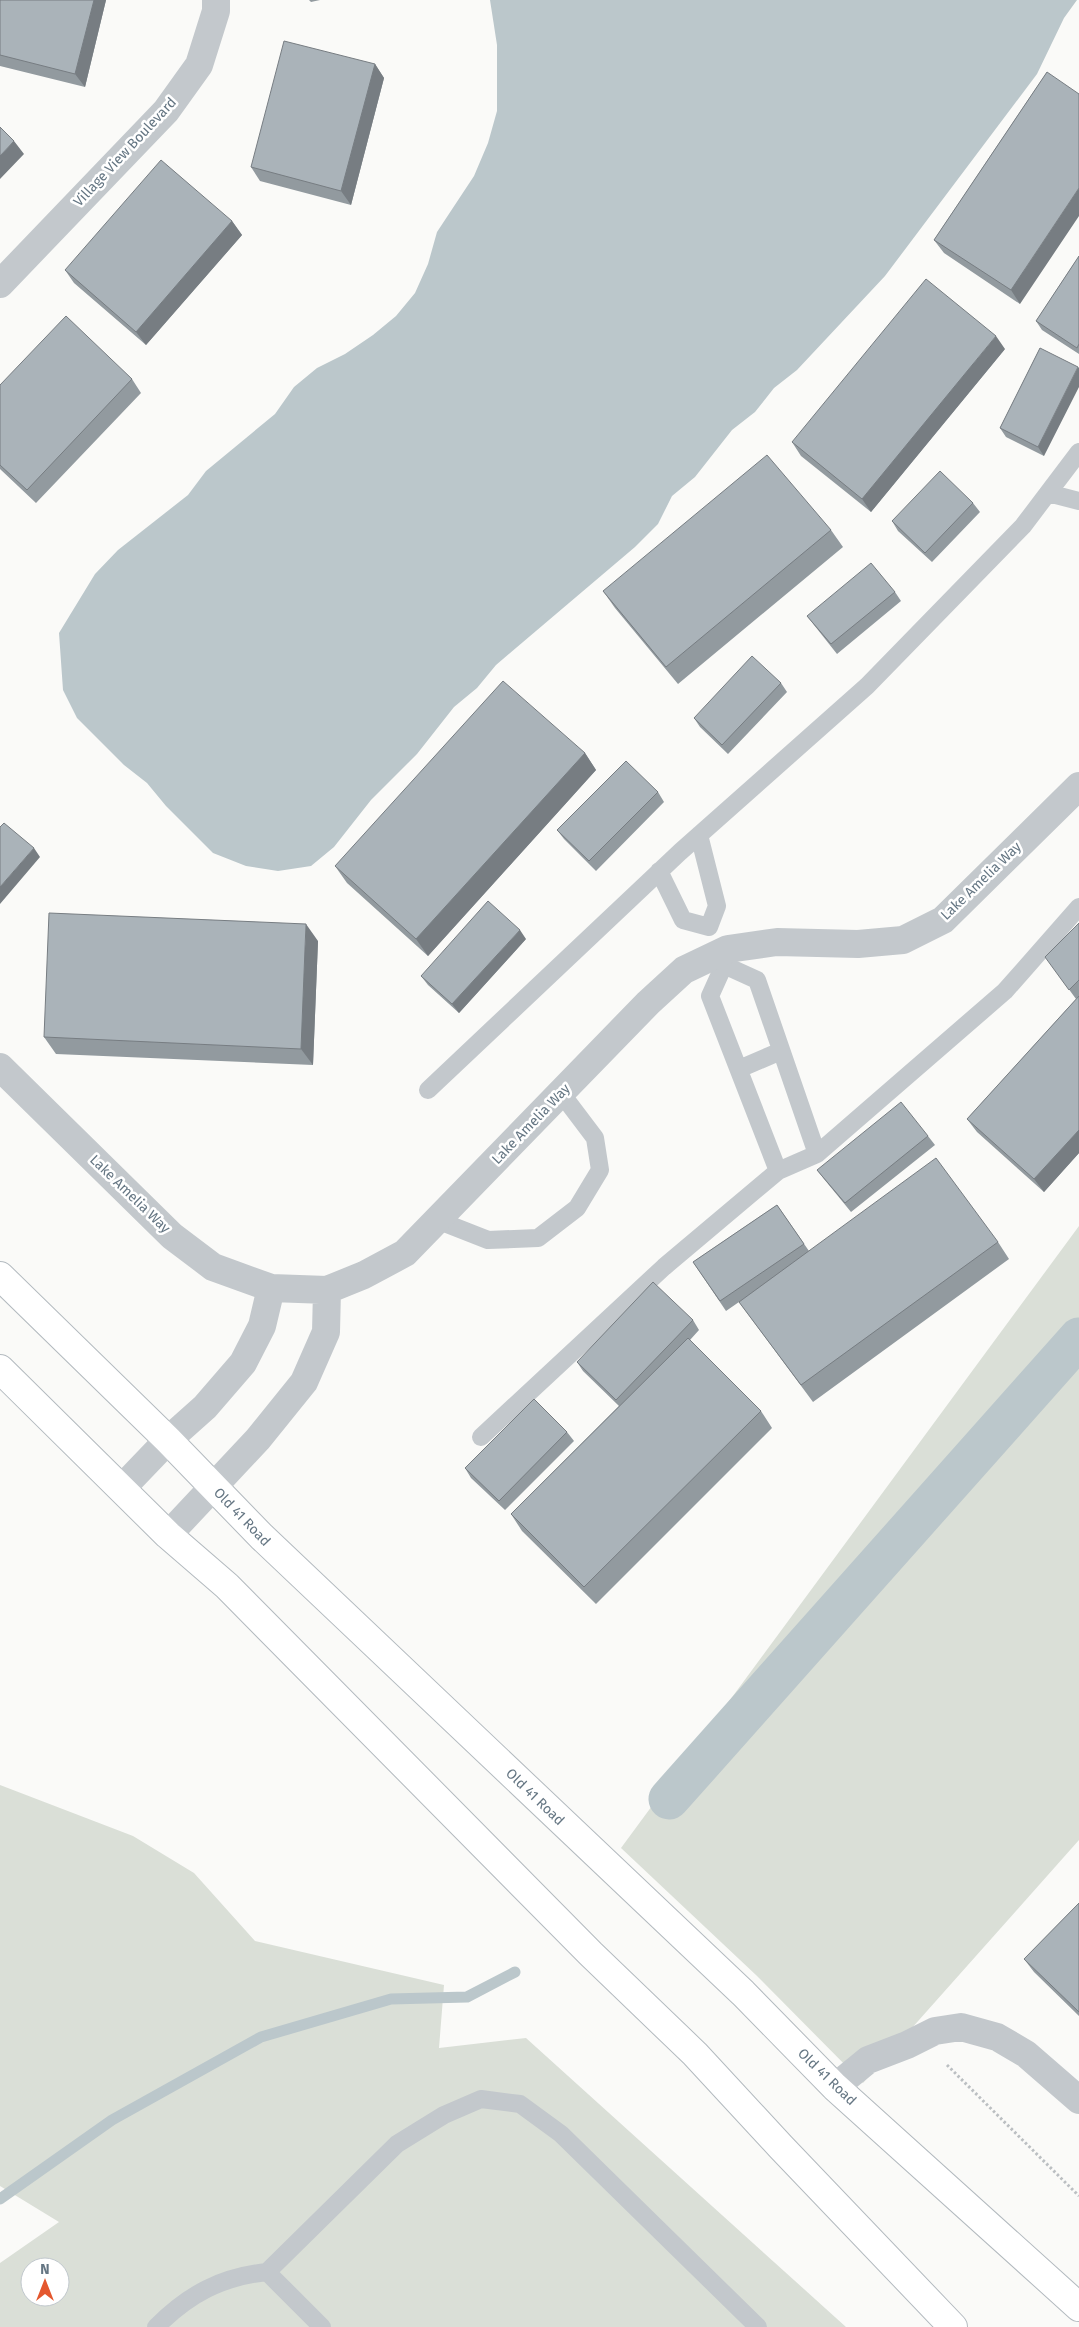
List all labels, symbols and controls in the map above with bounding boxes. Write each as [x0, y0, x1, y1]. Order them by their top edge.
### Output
street label: Village View Boulevard [70, 94, 180, 210]
street label: Lake Amelia Way [937, 838, 1025, 924]
street label: Lake Amelia Way [488, 1080, 574, 1168]
street label: Lake Amelia Way [86, 1151, 174, 1237]
street label: Old 41 Road [210, 1484, 274, 1550]
street label: Old 41 Road [502, 1765, 568, 1829]
street label: Old 41 Road [794, 2045, 860, 2109]
north arrow [20, 2257, 70, 2307]
text: N [40, 2261, 50, 2278]

